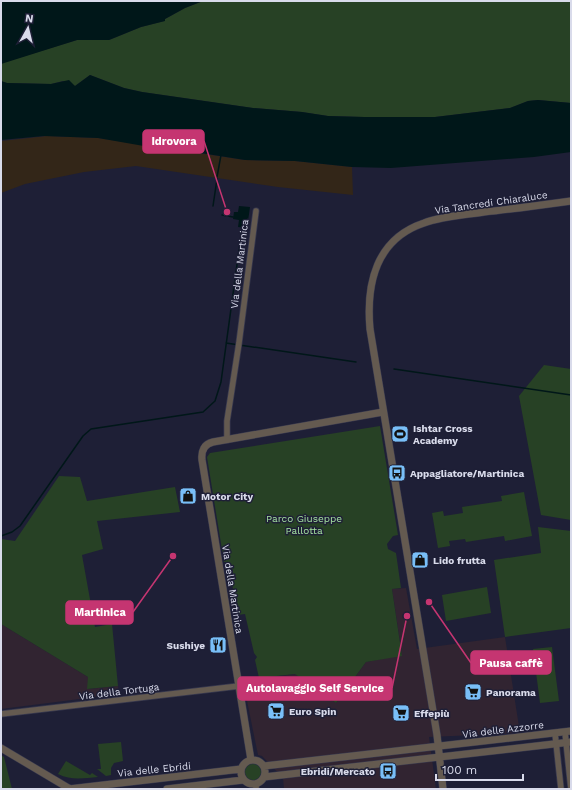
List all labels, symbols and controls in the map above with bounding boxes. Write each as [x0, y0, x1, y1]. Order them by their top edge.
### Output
north arrow [8, 8, 48, 48]
text: N [24, 12, 34, 26]
callout: Idrovora [143, 130, 204, 153]
text: Idrovora [151, 135, 197, 148]
street label: Via Tancredi Chiaraluce [434, 189, 548, 216]
street label: Via della Martinica [229, 218, 250, 309]
place label: Ishtar Cross Academy [413, 423, 473, 446]
sports icon: Ishtar Cross Academy [390, 424, 410, 444]
bus stop icon: Appagliatore/Martinica [387, 463, 407, 483]
place label: Appagliatore/Martinica [410, 468, 524, 479]
shop icon: Motor City [178, 486, 198, 506]
place label: Motor City [201, 491, 253, 502]
park label: Parco Giuseppe Pallotta [266, 513, 342, 536]
street label: Via della Martinica [220, 544, 245, 635]
shop icon: Lido frutta [410, 550, 430, 570]
place label: Lido frutta [433, 555, 486, 566]
callout: Martinica [66, 601, 133, 624]
text: Martinica [74, 606, 126, 619]
restaurant icon: Sushiye [208, 635, 228, 655]
place label: Sushiye [167, 640, 205, 651]
callout: Pausa caffè [471, 651, 551, 674]
text: Pausa caffè [479, 657, 543, 670]
callout: Autolavaggio Self Service [238, 677, 392, 700]
street label: Via della Tortuga [78, 681, 160, 702]
text: Autolavaggio Self Service [246, 682, 384, 695]
supermarket icon: Panorama [463, 682, 483, 702]
place label: Panorama [486, 687, 536, 698]
supermarket icon: Euro Spin [266, 701, 286, 721]
supermarket icon: Effepiù [391, 703, 411, 723]
place label: Euro Spin [289, 706, 336, 717]
place label: Effepiù [414, 708, 450, 719]
street label: Via delle Azzorre [462, 719, 545, 740]
scale bar [436, 756, 523, 782]
street label: Via delle Ebridi [117, 760, 191, 779]
bus stop icon: Ebridi/Mercato [378, 761, 398, 781]
text: 100 m [442, 763, 477, 777]
place label: Ebridi/Mercato [301, 766, 375, 777]

